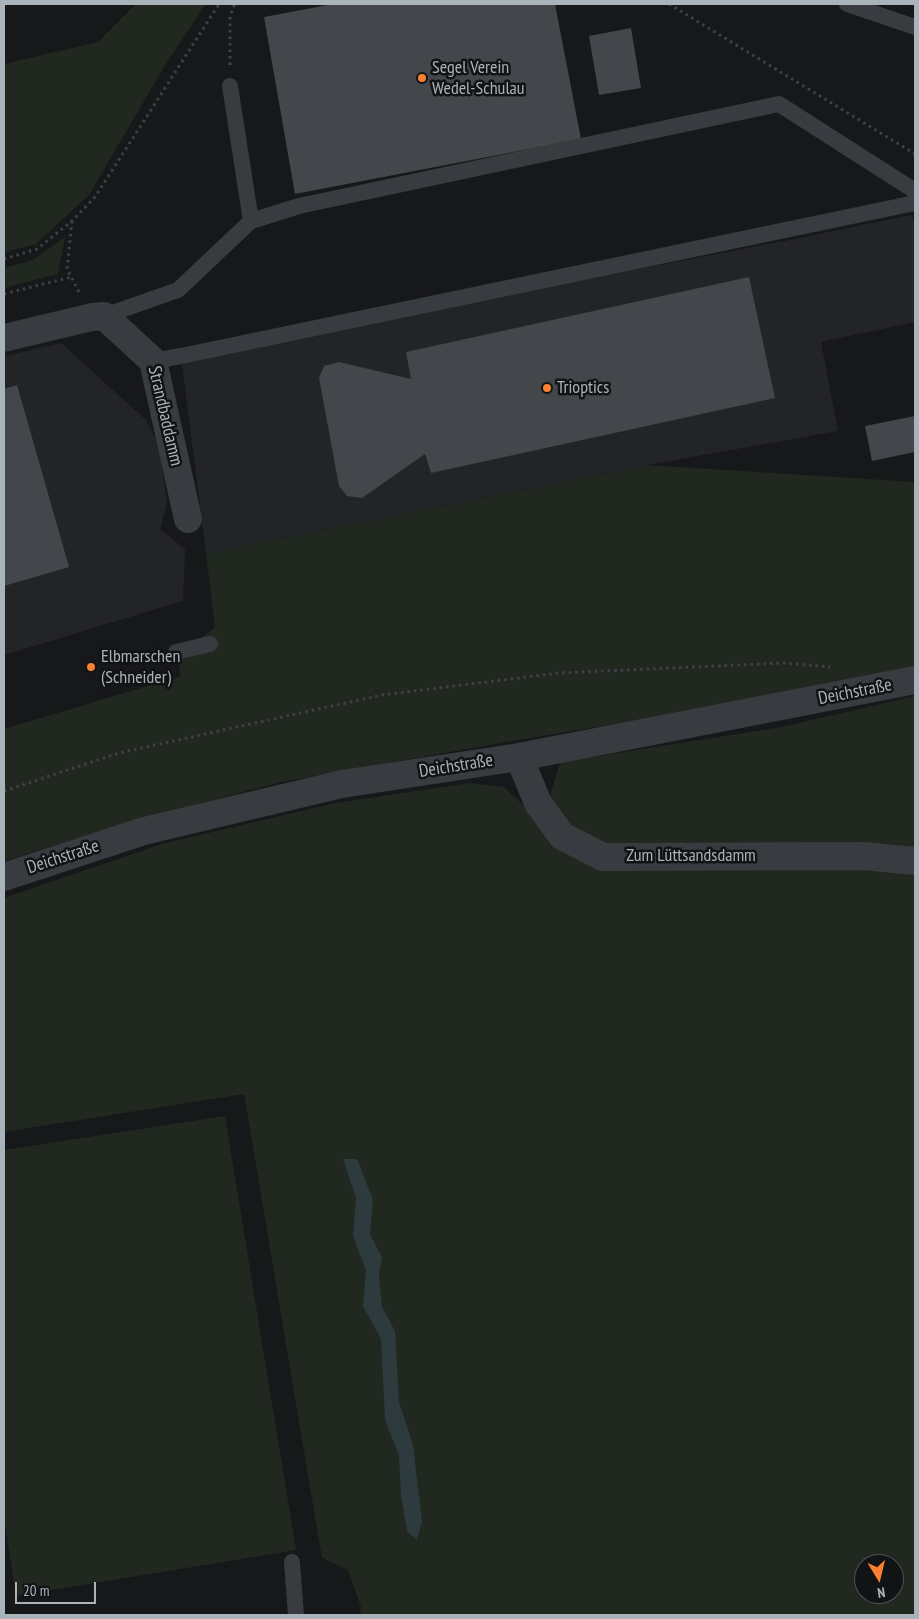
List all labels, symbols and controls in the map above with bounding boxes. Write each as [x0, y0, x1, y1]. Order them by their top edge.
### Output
place label: Segel Verein Wedel-Schulau [432, 57, 525, 100]
marker: Segel Verein Wedel-Schulau [416, 72, 428, 84]
street label: Strandbaddamm [143, 364, 187, 468]
place label: Trioptics [557, 377, 609, 399]
marker: Trioptics [541, 382, 553, 394]
place label: Elbmarschen (Schneider) [101, 646, 180, 689]
marker: Elbmarschen (Schneider) [85, 661, 97, 673]
street label: Deichstraße [816, 674, 894, 710]
street label: Deichstraße [418, 750, 494, 782]
street label: Deichstraße [24, 835, 102, 879]
street label: Zum Lüttsandsdamm [626, 845, 756, 867]
north arrow [854, 1554, 904, 1604]
scale bar [18, 1572, 99, 1604]
text: 20 m [23, 1581, 49, 1600]
text: N [876, 1583, 886, 1602]

